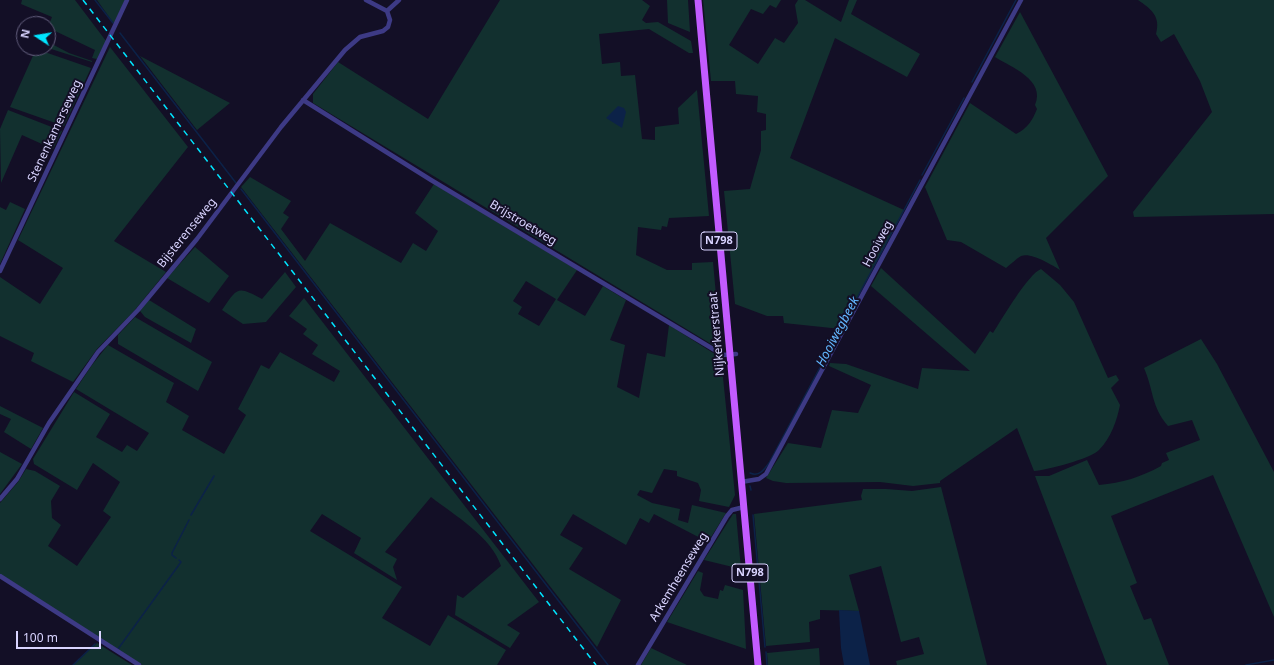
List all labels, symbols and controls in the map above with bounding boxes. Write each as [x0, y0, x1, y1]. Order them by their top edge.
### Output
north arrow [16, 16, 56, 56]
text: N [16, 28, 33, 40]
street label: Stenenkamerseweg [25, 78, 85, 184]
street label: Bijsterenseweg [154, 195, 220, 271]
street label: Brijstroetweg [487, 197, 559, 249]
street label: Hooiweg [860, 219, 896, 269]
road number: N798 [701, 232, 737, 250]
street label: Nijkerkerstraat [706, 291, 728, 377]
water label: Hooiwegbeek [813, 294, 863, 370]
street label: Arkemheenseweg [647, 530, 711, 624]
road number: N798 [732, 564, 768, 582]
scale bar [18, 623, 103, 649]
text: 100 m [23, 629, 58, 646]

